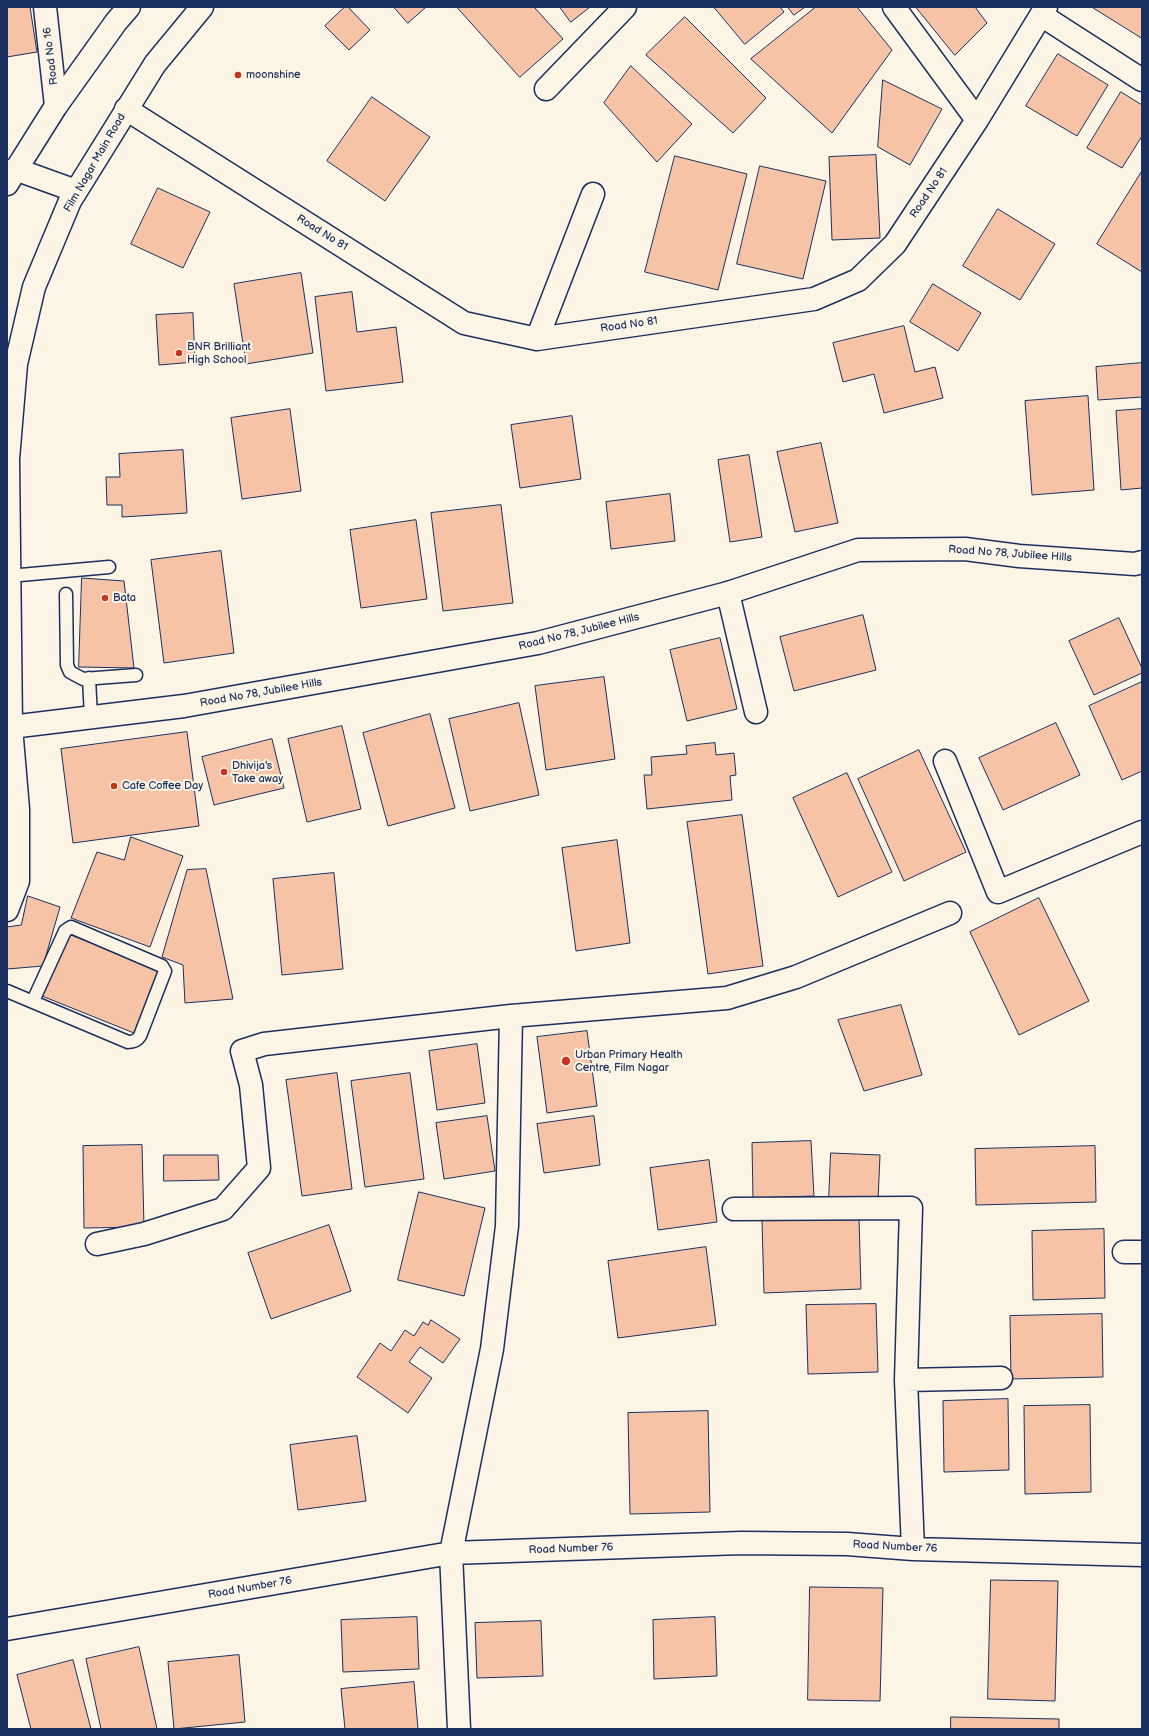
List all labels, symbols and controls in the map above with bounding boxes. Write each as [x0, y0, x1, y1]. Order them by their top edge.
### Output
street label: Road No 16 [41, 26, 61, 86]
place label: moonshine [246, 68, 301, 82]
marker: moonshine [233, 70, 243, 80]
street label: Film Nagar Main Road [61, 111, 129, 215]
street label: Road No 81 [907, 165, 951, 221]
street label: Road No 81 [294, 212, 350, 254]
street label: Road No 81 [599, 314, 659, 336]
place label: BNR Brilliant High School [187, 340, 251, 366]
marker: BNR Brilliant High School [174, 348, 184, 358]
street label: Road No 78, Jubilee Hills [948, 543, 1072, 565]
place label: Bata [113, 591, 136, 605]
marker: Bata [100, 593, 110, 603]
street label: Road No 78, Jubilee Hills [517, 611, 641, 653]
street label: Road No 78, Jubilee Hills [199, 676, 323, 710]
place label: Dhivija's Take away [232, 759, 283, 785]
marker: Dhivija's Take away [219, 767, 229, 777]
place label: Cafe Coffee Day [122, 779, 203, 793]
marker: Cafe Coffee Day [109, 781, 119, 791]
place label: Urban Primary Health Centre, Film Nagar [575, 1048, 683, 1074]
marker: Urban Primary Health Centre, Film Nagar [560, 1055, 572, 1067]
street label: Road Number 76 [852, 1538, 938, 1556]
street label: Road Number 76 [528, 1541, 614, 1557]
street label: Road Number 76 [207, 1574, 293, 1602]

